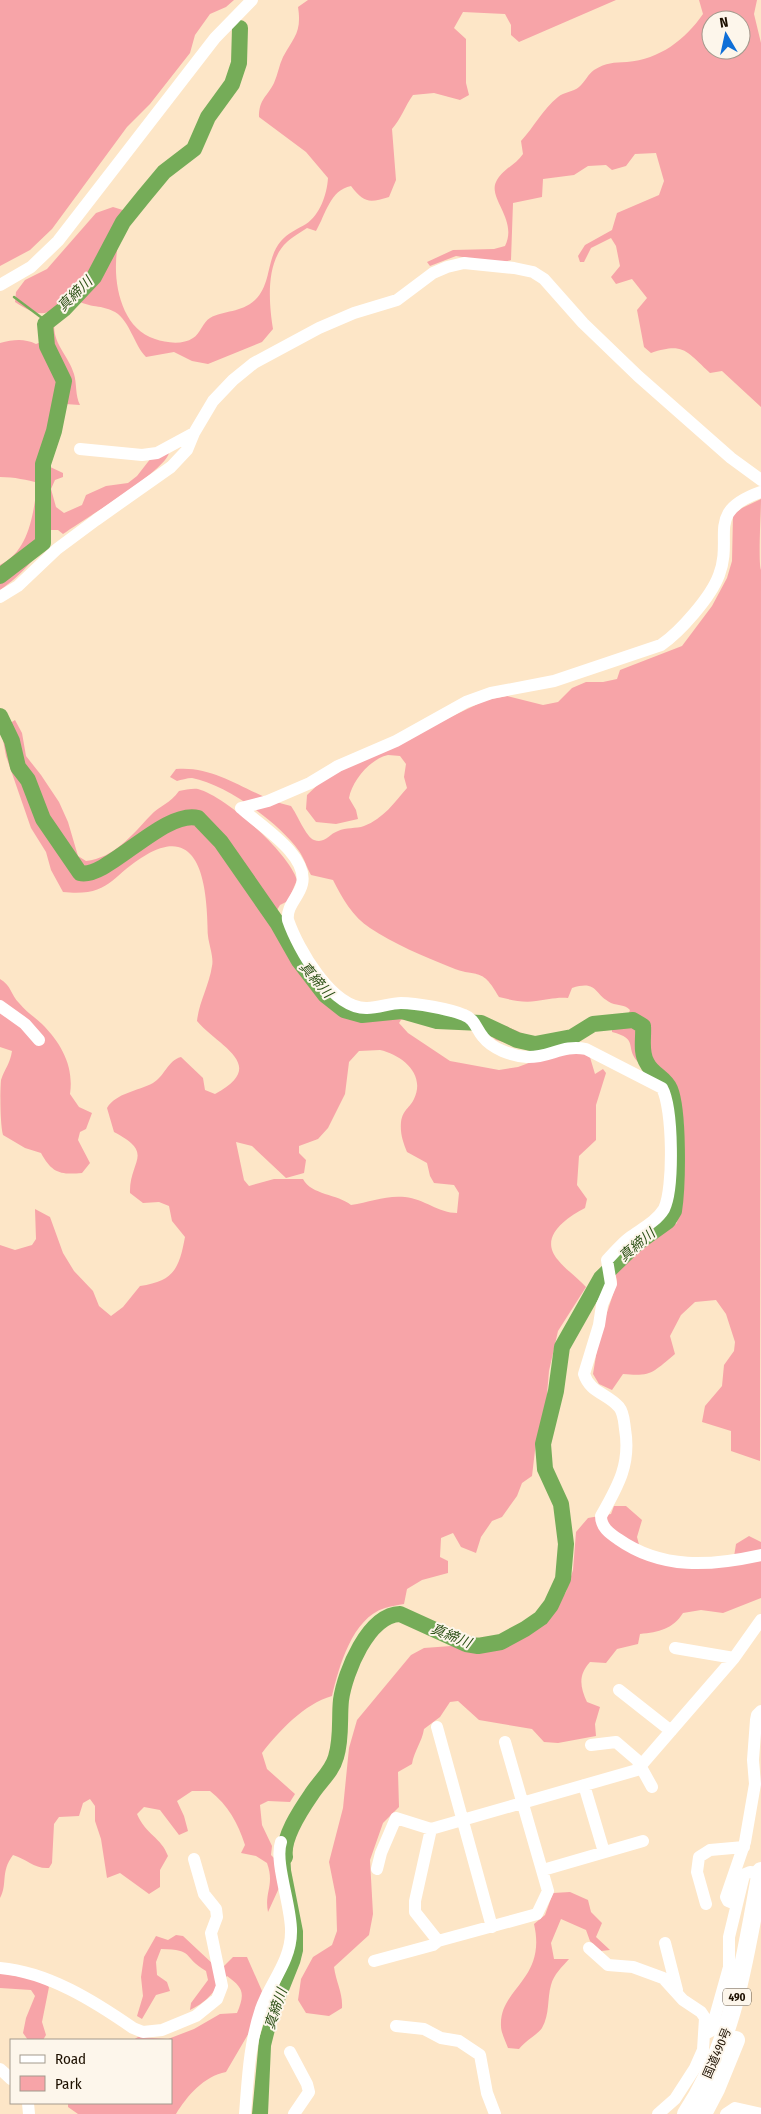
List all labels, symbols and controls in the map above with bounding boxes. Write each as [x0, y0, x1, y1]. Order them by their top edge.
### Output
north arrow [701, 10, 751, 60]
text: N [719, 14, 730, 32]
water label: 真締川 [54, 272, 97, 315]
water label: 真締川 [296, 959, 338, 1003]
water label: 真締川 [615, 1224, 660, 1265]
water label: 真締川 [428, 1620, 476, 1652]
water label: 真締川 [261, 1984, 291, 2032]
road number: 490 [723, 1988, 751, 2005]
street label: 国道490号 [700, 2026, 734, 2080]
legend [10, 2039, 172, 2104]
text: Road [55, 2050, 86, 2068]
text: Park [55, 2075, 82, 2093]

